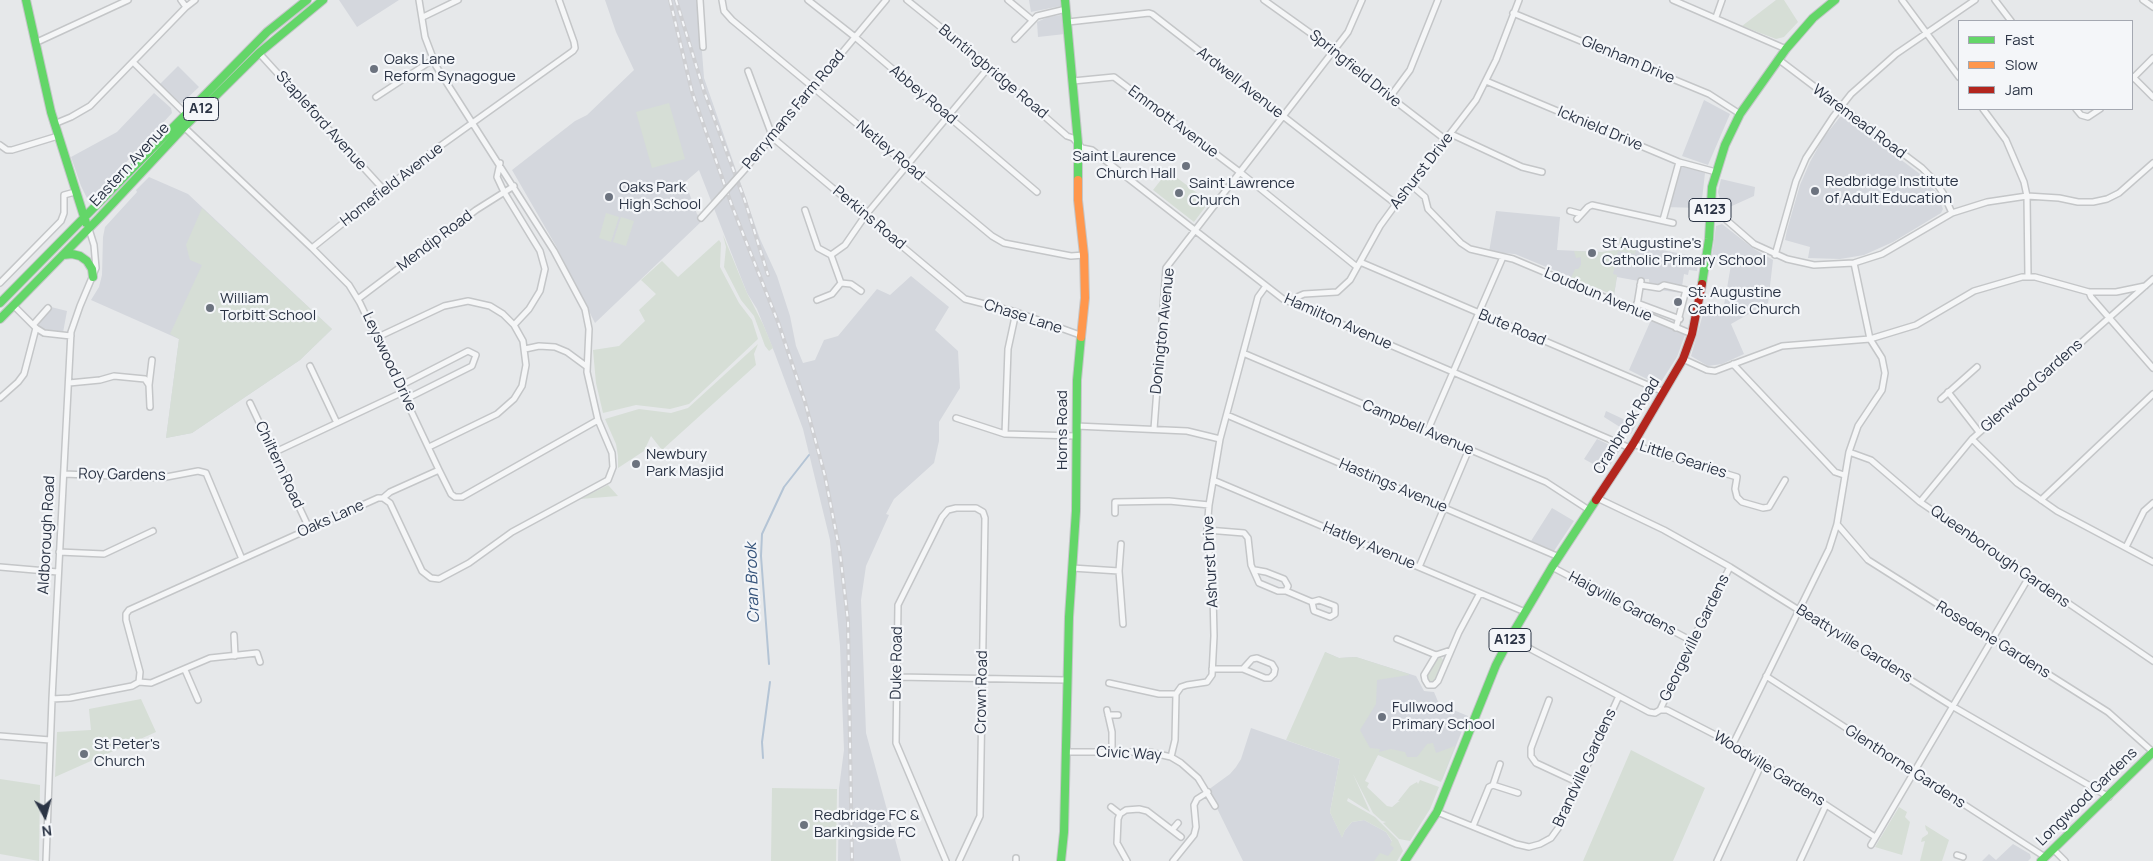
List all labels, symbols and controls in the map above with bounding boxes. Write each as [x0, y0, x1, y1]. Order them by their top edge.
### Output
legend [1958, 20, 2133, 110]
street label: Buntingbridge Road [935, 21, 1051, 123]
street label: Springfield Drive [1305, 26, 1405, 112]
text: Fast [2005, 29, 2034, 50]
street label: Glenham Drive [1579, 32, 1677, 88]
street label: Ardwell Avenue [1193, 44, 1287, 122]
street label: Perrymans Farm Road [739, 47, 849, 173]
place label: Oaks Lane Reform Synagogue [384, 51, 516, 86]
text: Slow [2005, 54, 2038, 75]
street label: Abbey Road [886, 62, 960, 128]
marker: Oaks Lane Reform Synagogue [368, 63, 380, 75]
street label: Stapleford Avenue [272, 68, 370, 174]
text: Jam [2005, 79, 2033, 100]
street label: Waremead Road [1809, 81, 1909, 163]
street label: Emmott Avenue [1124, 82, 1222, 162]
road number: A12 [184, 98, 218, 120]
street label: Icknield Drive [1555, 103, 1645, 155]
street label: Netley Road [852, 117, 928, 185]
street label: Eastern Avenue [87, 119, 173, 211]
street label: Ashurst Drive [1387, 129, 1457, 213]
street label: Homefield Avenue [337, 139, 447, 231]
place label: Saint Laurence Church Hall [1073, 148, 1176, 183]
marker: Saint Laurence Church Hall [1180, 160, 1192, 172]
place label: Redbridge Institute of Adult Education [1825, 173, 1959, 208]
place label: Saint Lawrence Church [1189, 175, 1295, 210]
place label: Oaks Park High School [619, 179, 701, 214]
street label: Perkins Road [829, 182, 909, 254]
marker: Redbridge Institute of Adult Education [1809, 185, 1821, 197]
marker: Saint Lawrence Church [1173, 187, 1185, 199]
marker: Oaks Park High School [603, 191, 615, 203]
road number: A123 [1689, 198, 1731, 222]
street label: Mendip Road [394, 207, 476, 275]
place label: St Augustine's Catholic Primary School [1602, 235, 1766, 270]
marker: St Augustine's Catholic Primary School [1586, 247, 1598, 259]
street label: Loudoun Avenue [1541, 264, 1655, 326]
street label: Donington Avenue [1147, 267, 1179, 395]
place label: St. Augustine Catholic Church [1688, 284, 1800, 319]
place label: William Torbitt School [220, 290, 316, 325]
street label: Hamilton Avenue [1281, 290, 1395, 354]
street label: Chase Lane [982, 296, 1064, 338]
marker: St. Augustine Catholic Church [1672, 296, 1684, 308]
marker: William Torbitt School [204, 302, 216, 314]
street label: Bute Road [1476, 306, 1548, 350]
street label: Leyswood Drive [358, 309, 420, 415]
street label: Glenwood Gardens [1977, 336, 2087, 436]
street label: Cranbrook Road [1590, 374, 1664, 478]
street label: Horns Road [1054, 390, 1072, 470]
street label: Campbell Avenue [1359, 396, 1477, 460]
street label: Chiltern Road [251, 419, 307, 511]
street label: Little Gearies [1637, 437, 1729, 483]
place label: Newbury Park Masjid [646, 446, 724, 481]
street label: Hastings Avenue [1336, 455, 1450, 517]
marker: Newbury Park Masjid [630, 458, 642, 470]
street label: Roy Gardens [78, 465, 166, 485]
street label: Aldborough Road [35, 475, 59, 595]
street label: Oaks Lane [295, 496, 367, 542]
street label: Queenborough Gardens [1927, 502, 2073, 612]
street label: Ashurst Drive [1200, 515, 1222, 609]
street label: Hatley Avenue [1320, 518, 1418, 574]
water label: Cran Brook [742, 542, 764, 624]
street label: Haigville Gardens [1565, 568, 1679, 640]
street label: Georgeville Gardens [1656, 572, 1734, 704]
street label: Rosedene Gardens [1933, 598, 2053, 682]
street label: Beattyville Gardens [1793, 601, 1915, 687]
street label: Duke Road [887, 626, 907, 700]
road number: A123 [1489, 628, 1531, 652]
street label: Crown Road [972, 650, 992, 734]
place label: Fullwood Primary School [1392, 699, 1495, 734]
street label: Brandville Gardens [1550, 706, 1620, 830]
marker: Fullwood Primary School [1376, 711, 1388, 723]
street label: Glenthorne Gardens [1842, 721, 1968, 813]
street label: Woodville Gardens [1710, 727, 1828, 811]
place label: St Peter's Church [94, 736, 160, 771]
street label: Civic Way [1096, 743, 1162, 765]
street label: Longwood Gardens [2033, 744, 2141, 850]
marker: St Peter's Church [78, 748, 90, 760]
north arrow [20, 791, 70, 841]
place label: Redbridge FC & Barkingside FC [814, 807, 919, 842]
marker: Redbridge FC & Barkingside FC [798, 819, 810, 831]
text: N [41, 821, 53, 841]

